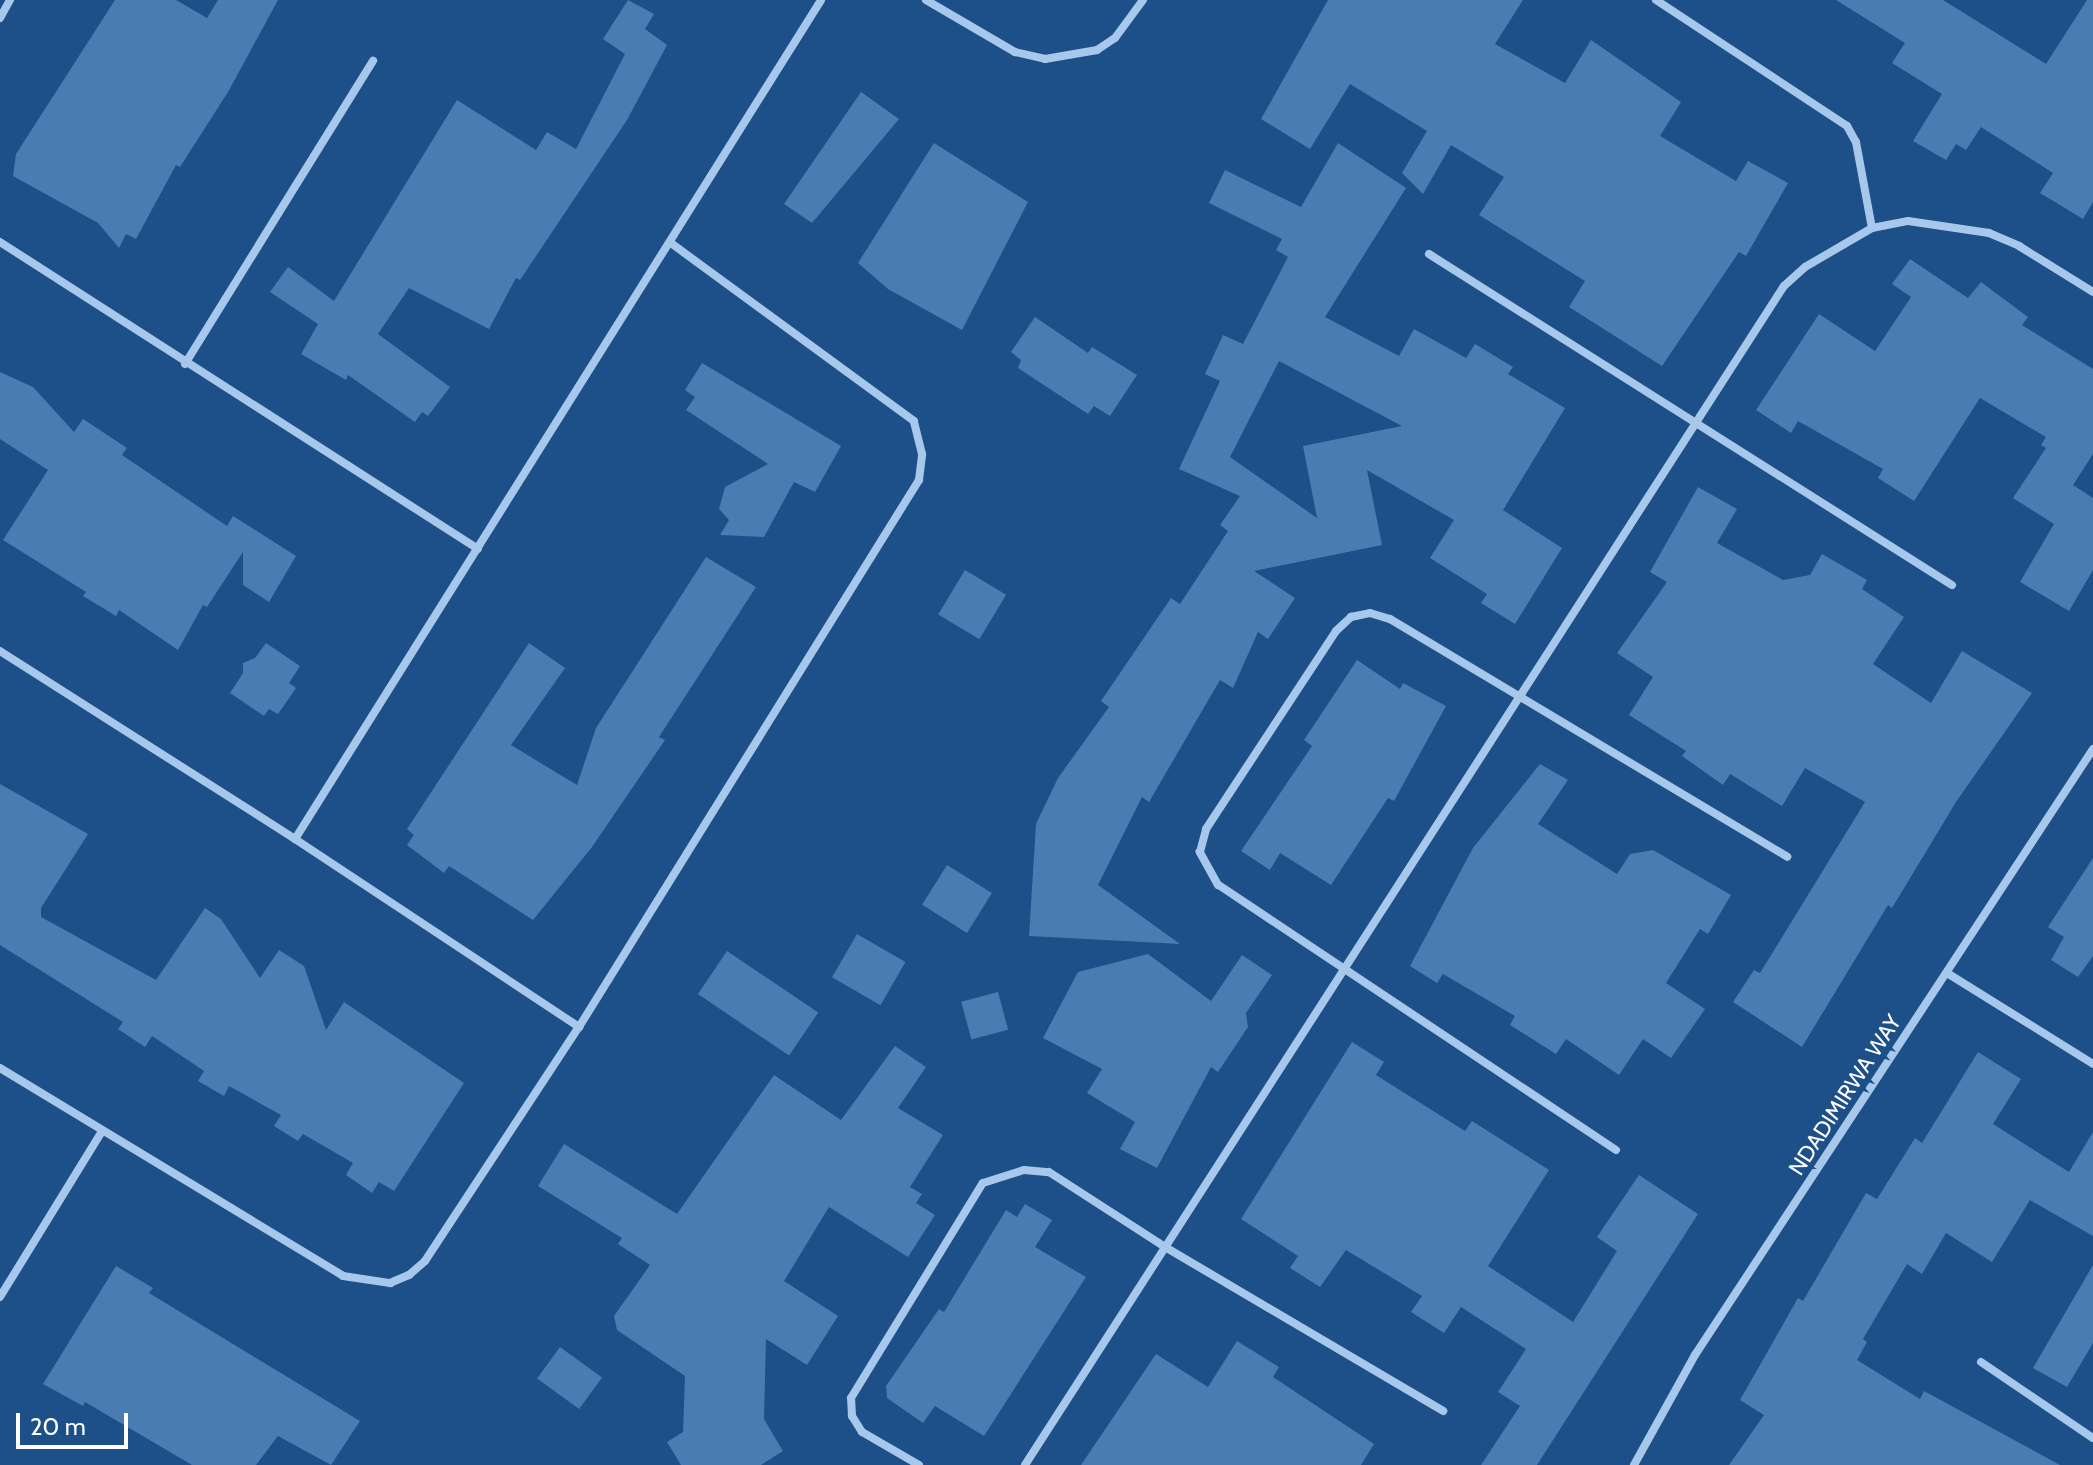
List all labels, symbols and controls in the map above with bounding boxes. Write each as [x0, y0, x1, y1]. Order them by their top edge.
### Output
street label: NDADIMIRWA WAY [1783, 1010, 1907, 1180]
scale bar [20, 1397, 132, 1447]
text: 20 m [30, 1412, 86, 1441]

